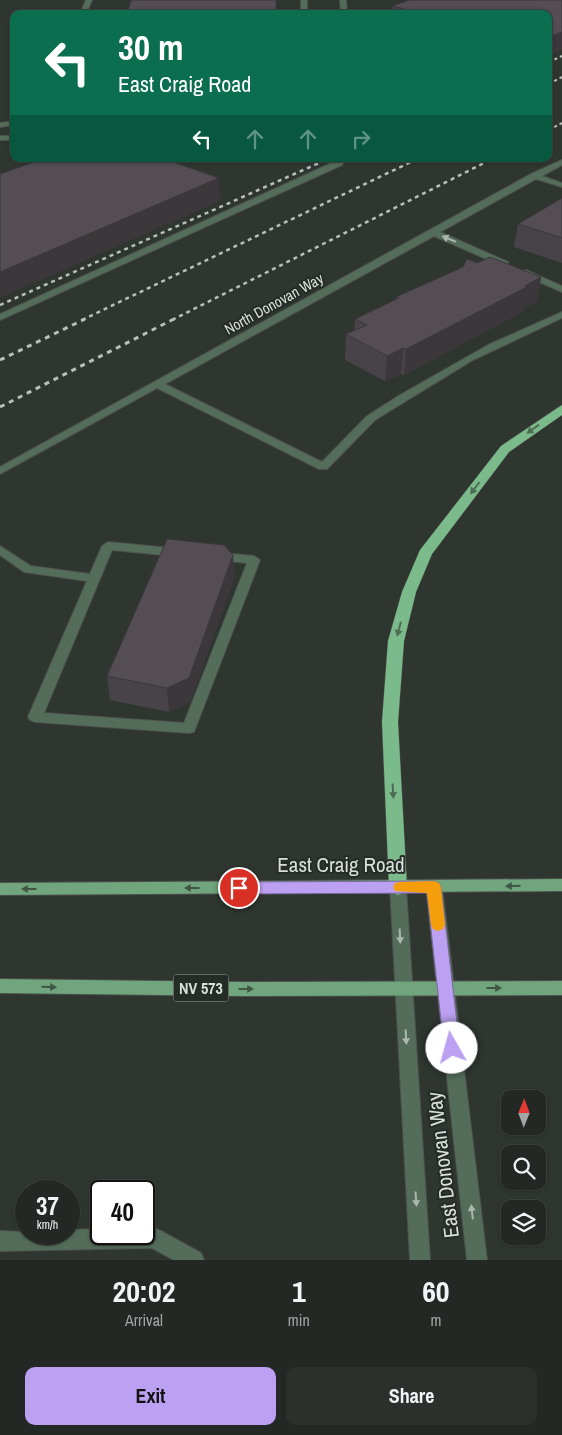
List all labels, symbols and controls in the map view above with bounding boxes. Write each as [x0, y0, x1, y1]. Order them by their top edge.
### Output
text: 30 m [118, 24, 183, 71]
icon: left [35, 30, 100, 95]
text: East Craig Road [118, 69, 251, 99]
icon: left [188, 125, 216, 153]
icon: ahead [241, 125, 269, 153]
icon: ahead [294, 125, 322, 153]
icon: right [347, 125, 375, 153]
one-way arrow [442, 235, 456, 243]
street label: North Donovan Way [220, 267, 328, 339]
one-way arrow [527, 424, 540, 434]
one-way arrow [470, 481, 481, 494]
one-way arrow [395, 622, 403, 637]
one-way arrow [389, 783, 397, 799]
street label: East Craig Road [277, 850, 405, 879]
pin [218, 867, 260, 909]
icon: arrive [225, 874, 253, 902]
one-way arrow [505, 882, 521, 890]
one-way arrow [183, 884, 199, 892]
one-way arrow [21, 885, 37, 893]
one-way arrow [397, 928, 405, 944]
road number: NV 573 [174, 974, 228, 1001]
one-way arrow [41, 983, 57, 991]
one-way arrow [486, 984, 502, 992]
one-way arrow [238, 985, 254, 993]
position arrow [425, 1021, 477, 1073]
one-way arrow [402, 1029, 410, 1045]
street label: East Donovan Way [419, 1090, 466, 1240]
north arrow [501, 1090, 546, 1135]
map controls [501, 1090, 546, 1245]
button: search [501, 1145, 546, 1190]
speed limit sign: 40 [90, 1180, 155, 1245]
text: 37 [36, 1189, 59, 1223]
one-way arrow [412, 1191, 420, 1207]
button: layers [501, 1200, 546, 1245]
one-way arrow [468, 1203, 476, 1219]
text: km/h [37, 1217, 58, 1233]
text: 20:02 [112, 1271, 175, 1311]
text: 1 [292, 1271, 306, 1311]
text: 60 [422, 1271, 450, 1311]
text: Arrival [125, 1309, 163, 1331]
text: min [288, 1309, 310, 1331]
text: m [430, 1309, 441, 1331]
button: Exit [25, 1367, 276, 1425]
button: Share [286, 1367, 537, 1425]

